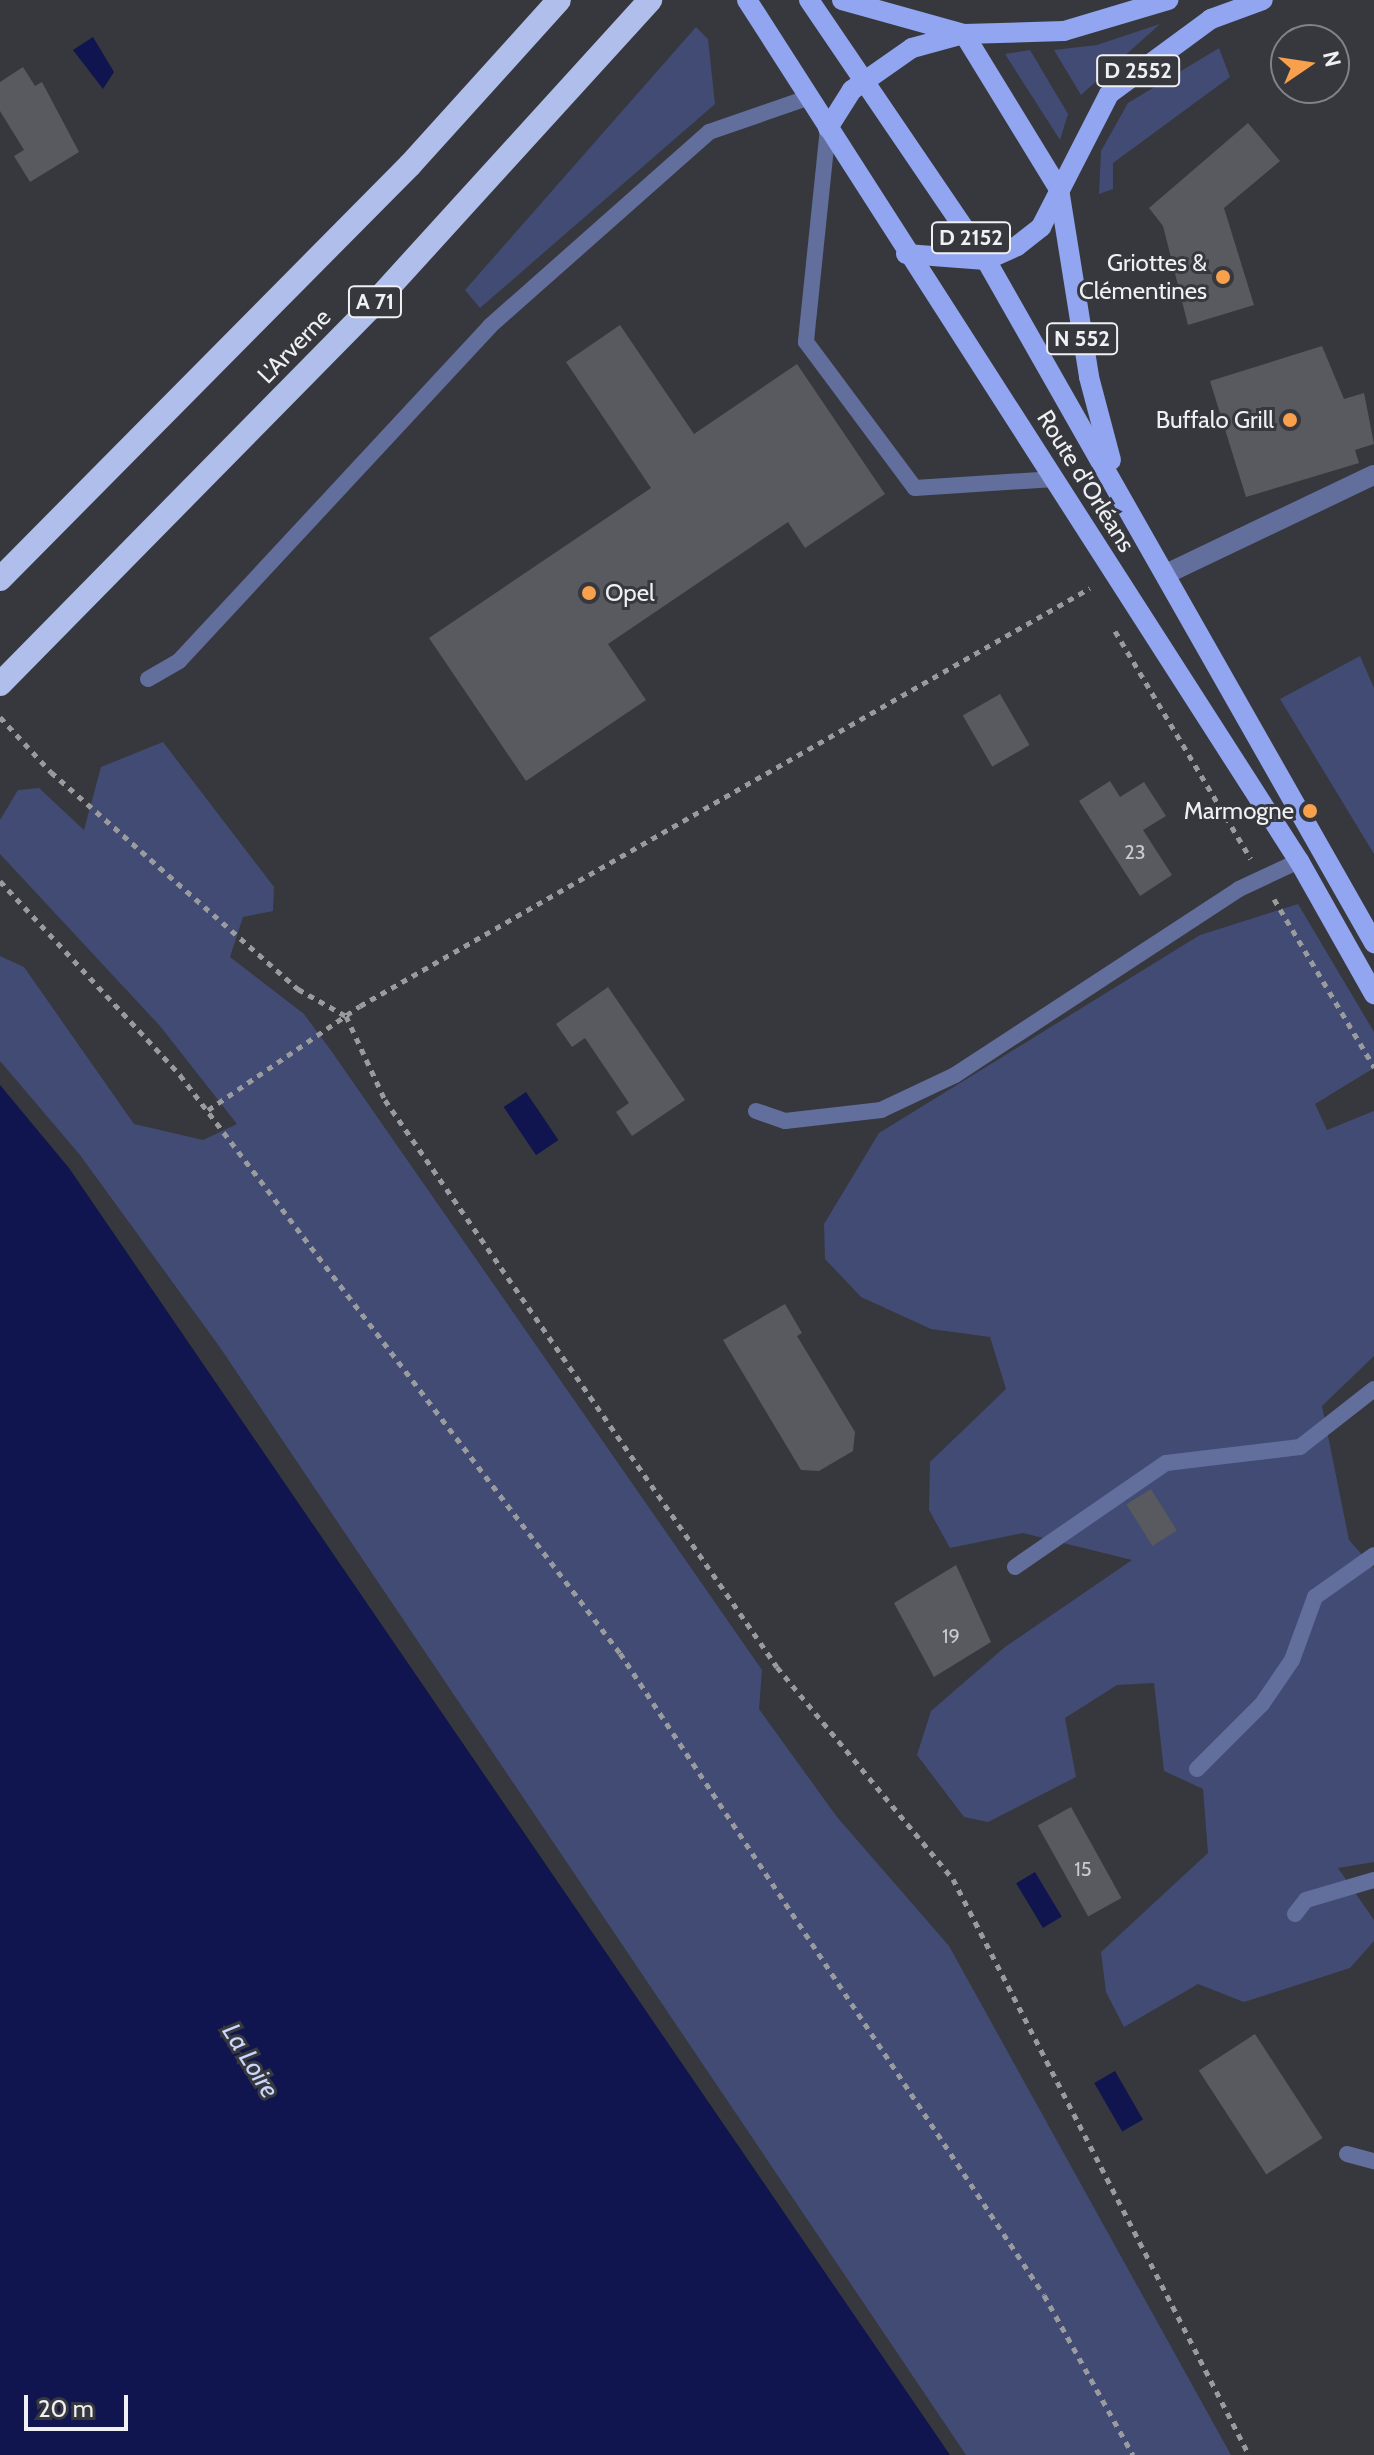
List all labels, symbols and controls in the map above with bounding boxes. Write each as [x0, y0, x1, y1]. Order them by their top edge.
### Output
north arrow [1270, 24, 1350, 104]
text: N [1317, 48, 1347, 70]
road number: D 2552 [1096, 53, 1180, 89]
road number: D 2152 [931, 220, 1011, 256]
place label: Griottes & Clémentines [1079, 249, 1207, 305]
marker: Griottes & Clémentines [1214, 268, 1232, 286]
road number: A 71 [347, 284, 403, 320]
street label: L'Arverne [252, 303, 336, 389]
road number: N 552 [1046, 321, 1118, 357]
street label: Route d'Orléans [1031, 405, 1141, 557]
place label: Buffalo Grill [1156, 406, 1274, 434]
marker: Buffalo Grill [1281, 411, 1299, 429]
place label: Opel [605, 579, 655, 607]
marker: Opel [580, 584, 598, 602]
place label: Marmogne [1184, 797, 1294, 825]
marker: Marmogne [1301, 802, 1319, 820]
house number: 23 [1124, 840, 1146, 864]
house number: 19 [942, 1624, 960, 1648]
house number: 15 [1074, 1857, 1092, 1881]
water label: La Loire [215, 2018, 285, 2104]
scale bar [28, 2379, 132, 2429]
text: 20 m [38, 2394, 94, 2423]

